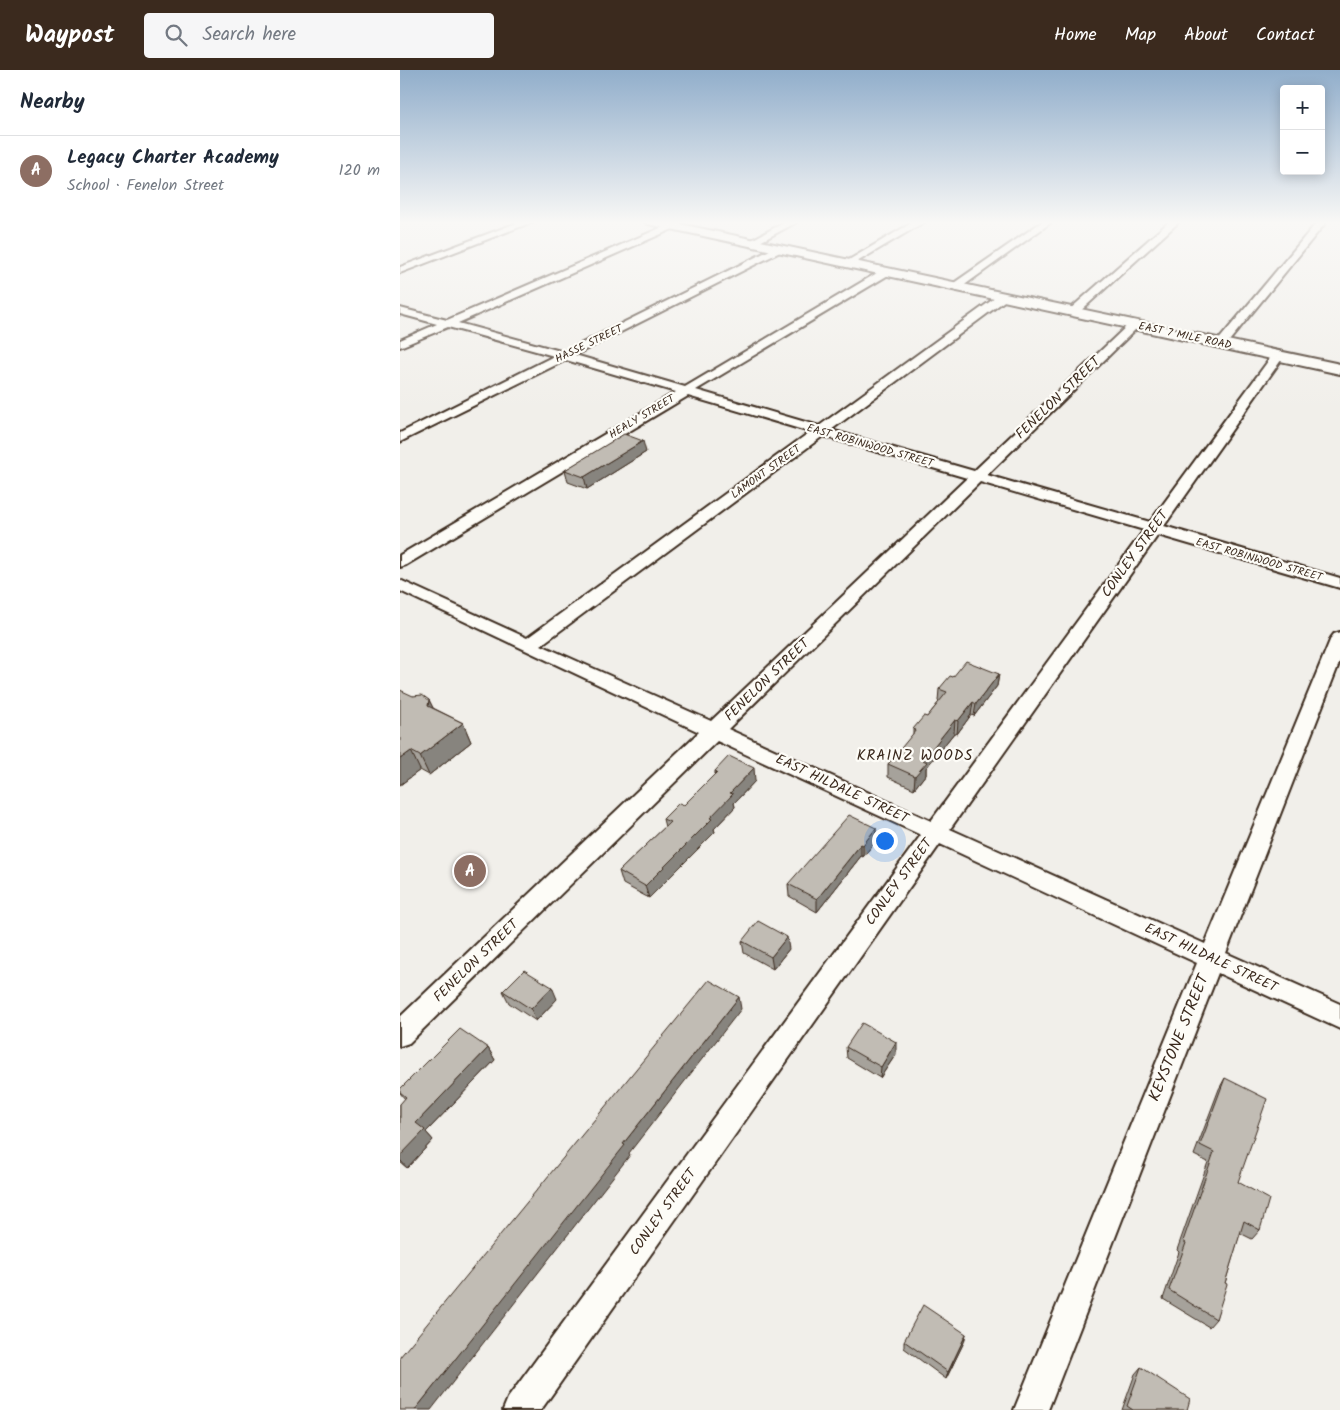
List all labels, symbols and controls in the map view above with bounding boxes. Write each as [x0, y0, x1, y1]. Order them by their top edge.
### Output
search box [144, 13, 494, 58]
text: Waypost [25, 16, 114, 55]
text: Search here [202, 20, 296, 50]
icon: search [162, 21, 190, 49]
text: Home [1054, 21, 1097, 50]
text: Map [1125, 21, 1156, 50]
text: About [1184, 21, 1228, 50]
text: Contact [1256, 21, 1315, 50]
map controls [1280, 85, 1325, 175]
button: + [1280, 85, 1325, 130]
text: Nearby [20, 86, 85, 119]
button: − [1280, 130, 1325, 175]
text: Legacy Charter Academy [67, 143, 279, 173]
text: A [31, 158, 41, 183]
text: 120 m [339, 158, 380, 183]
text: School · Fenelon Street [67, 173, 224, 198]
street label: EAST 7 MILE ROAD [1137, 317, 1233, 355]
street label: HASSE STREET [552, 319, 627, 368]
street label: FENELON STREET [1010, 350, 1107, 445]
street label: HEALY STREET [606, 390, 679, 444]
street label: EAST ROBINWOOD STREET [805, 419, 936, 473]
street label: LAMONT STREET [727, 440, 806, 504]
street label: CONLEY STREET [1096, 505, 1175, 602]
street label: EAST ROBINWOOD STREET [1194, 533, 1325, 587]
street label: FENELON STREET [719, 632, 816, 727]
district label: KRAINZ WOODS [857, 744, 973, 768]
street label: EAST HILDALE STREET [772, 748, 914, 830]
your location [872, 828, 898, 854]
street label: CONLEY STREET [860, 833, 939, 930]
pin: A [454, 852, 486, 890]
street label: FENELON STREET [428, 913, 525, 1008]
street label: EAST HILDALE STREET [1141, 917, 1283, 999]
street label: KEYSTONE STREET [1142, 969, 1216, 1105]
street label: CONLEY STREET [624, 1163, 703, 1260]

